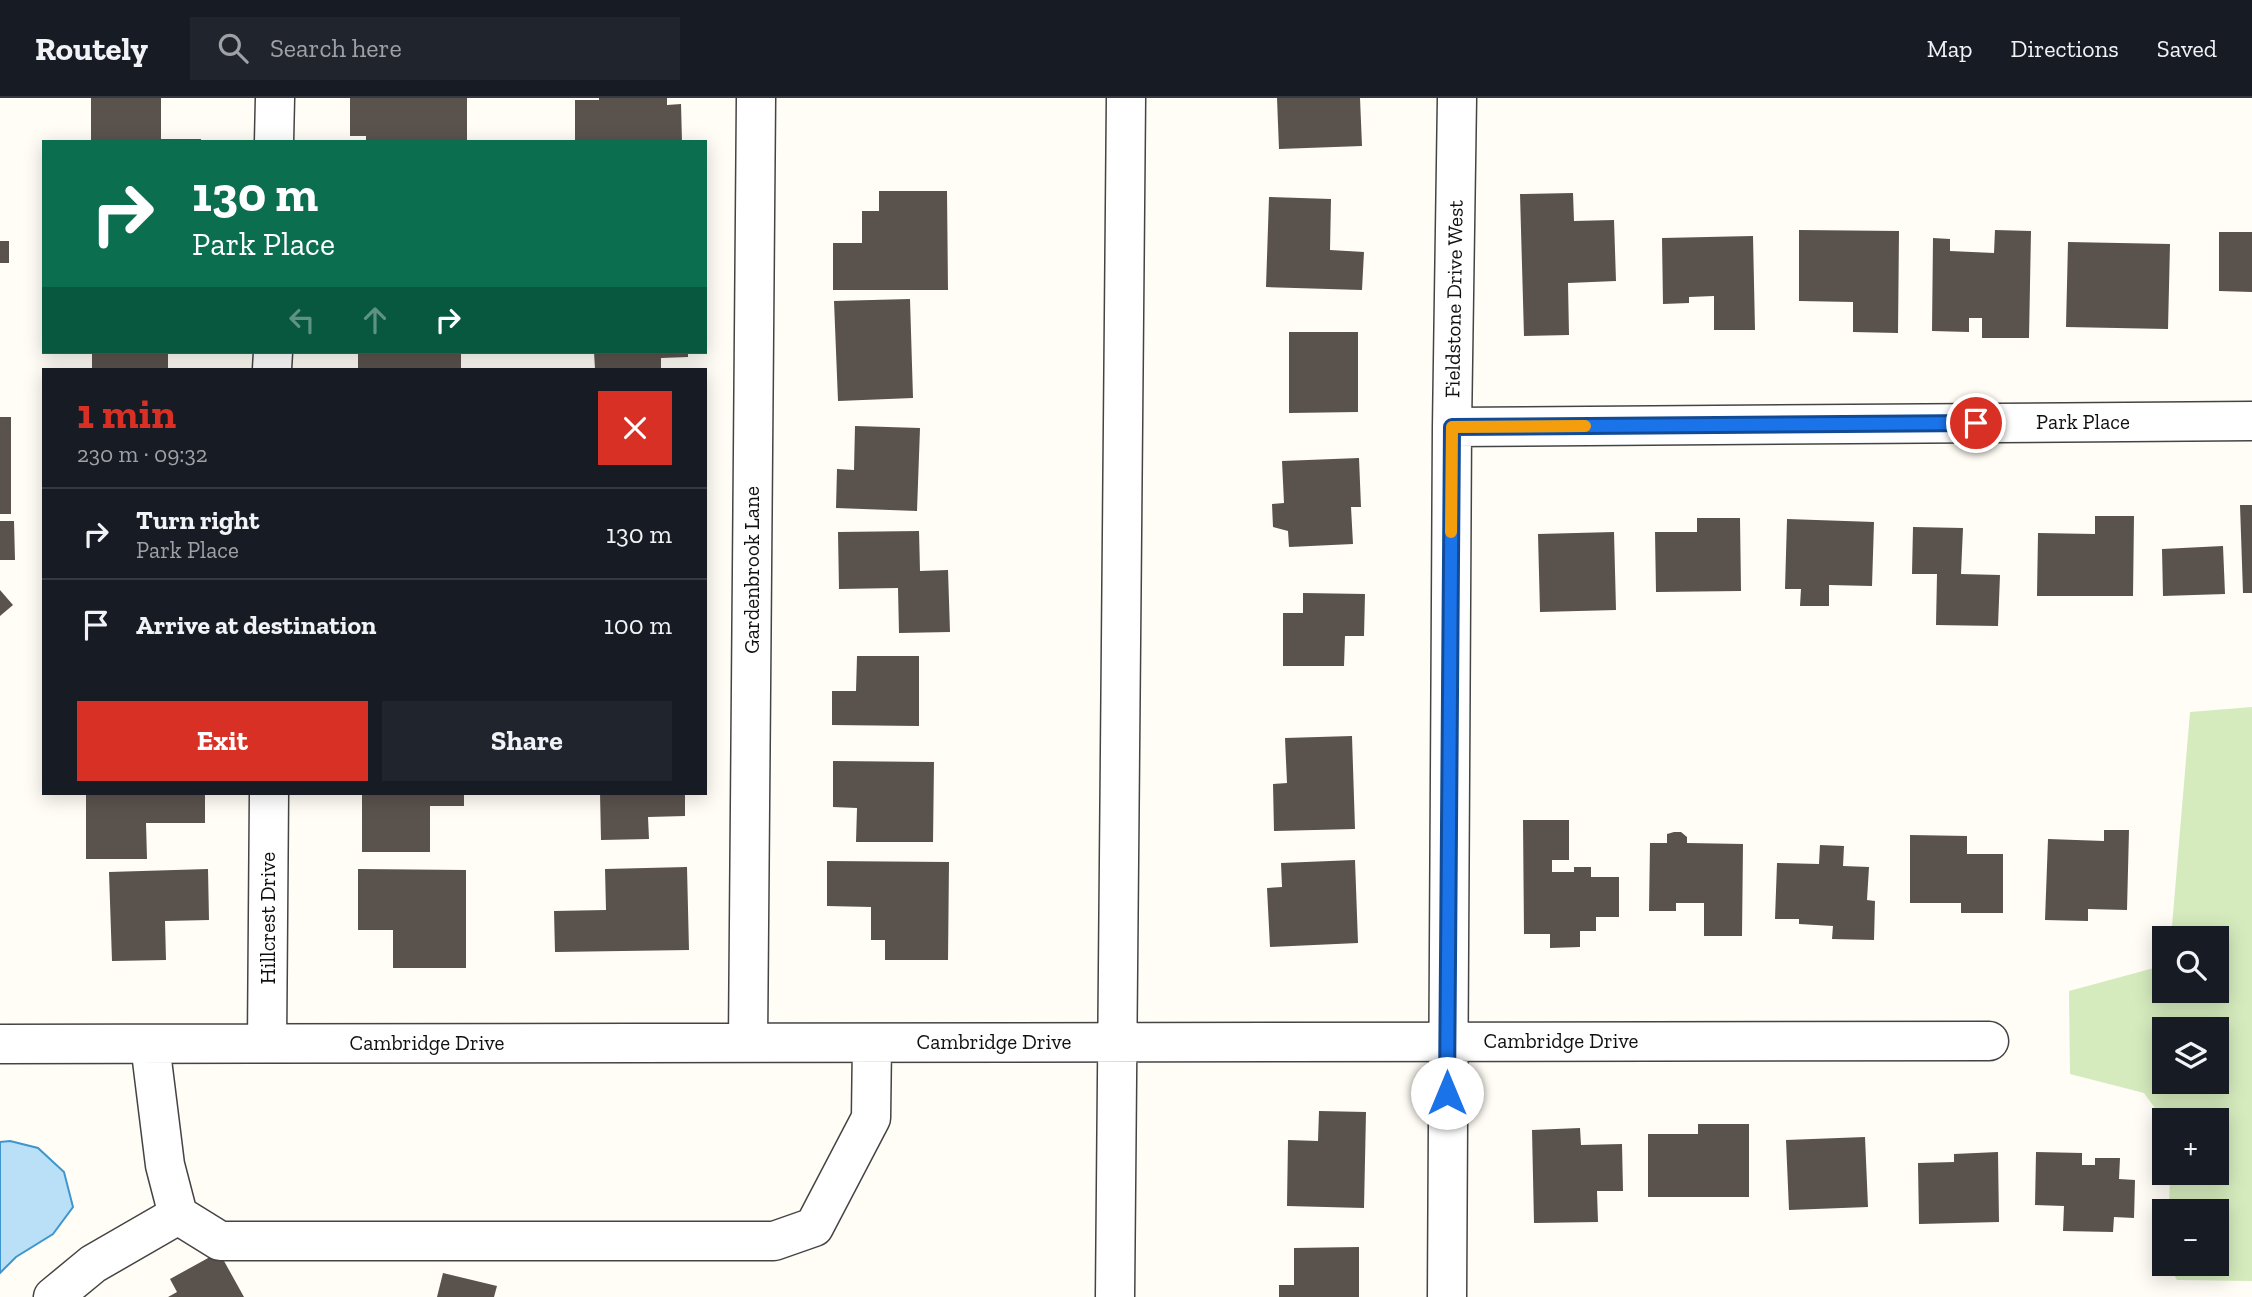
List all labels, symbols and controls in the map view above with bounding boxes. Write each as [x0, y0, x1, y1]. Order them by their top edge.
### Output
search box [190, 17, 680, 80]
text: Routely [35, 29, 148, 68]
icon: search [214, 29, 252, 67]
text: Search here [270, 32, 402, 64]
text: Map [1927, 34, 1973, 63]
text: Directions [2011, 34, 2119, 63]
text: Saved [2157, 34, 2217, 63]
text: 130 m [192, 165, 318, 224]
icon: right [77, 168, 168, 259]
street label: Fieldstone Drive West [1439, 200, 1468, 398]
text: Park Place [192, 225, 335, 263]
icon: left [283, 301, 321, 339]
icon: ahead [356, 301, 394, 339]
icon: right [429, 301, 467, 339]
text: 1 min [77, 388, 176, 439]
button: close [598, 391, 672, 465]
pin [1946, 393, 2006, 453]
icon: arrive [1957, 404, 1995, 442]
street label: Park Place [2036, 409, 2130, 434]
text: 230 m · 09:32 [77, 440, 208, 468]
street label: Gardenbrook Lane [739, 486, 764, 654]
text: Turn right [136, 504, 259, 536]
icon: right [77, 515, 115, 553]
text: 130 m [606, 518, 672, 550]
text: Park Place [136, 536, 239, 564]
icon: arrive [77, 606, 115, 644]
text: Arrive at destination [136, 609, 376, 641]
text: 100 m [604, 609, 672, 641]
button: Exit [77, 701, 368, 781]
button: Share [382, 701, 672, 781]
street label: Hillcrest Drive [255, 852, 280, 984]
map controls [2152, 926, 2229, 1276]
button: search [2152, 926, 2229, 1003]
button: layers [2152, 1017, 2229, 1094]
street label: Cambridge Drive [1484, 1028, 1639, 1053]
street label: Cambridge Drive [917, 1029, 1072, 1054]
street label: Cambridge Drive [350, 1030, 505, 1055]
position arrow [1410, 1056, 1484, 1130]
button: + [2152, 1108, 2229, 1185]
button: − [2152, 1199, 2229, 1276]

